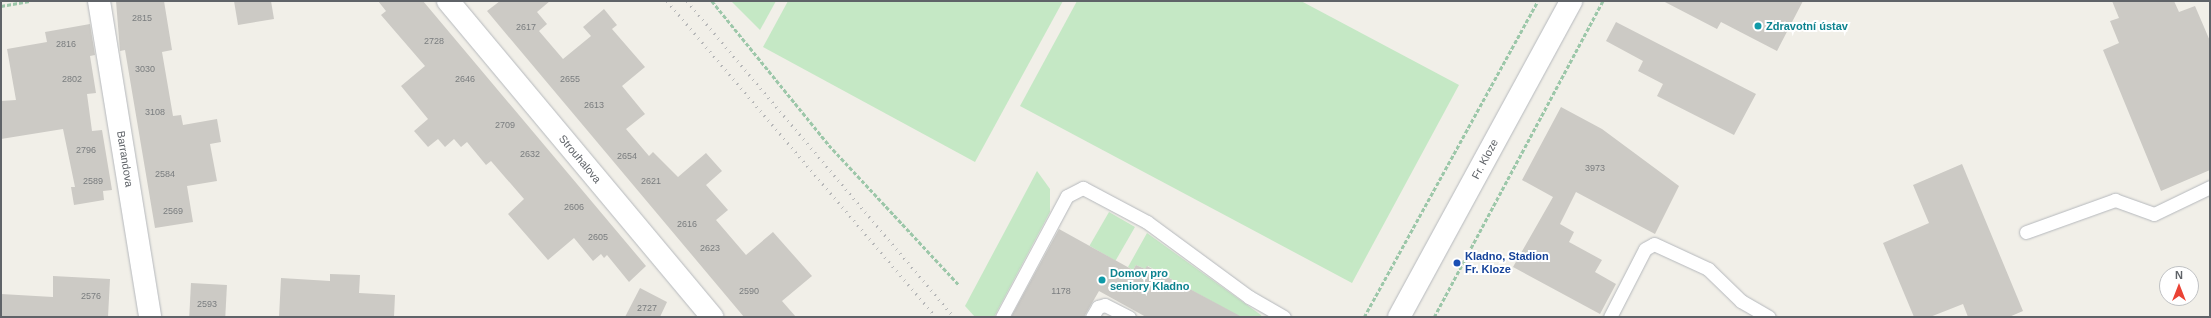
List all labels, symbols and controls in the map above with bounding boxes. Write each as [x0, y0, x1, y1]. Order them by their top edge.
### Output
house number: 2815 [132, 13, 152, 23]
place label: Zdravotní ústav [1766, 19, 1848, 33]
marker: Zdravotní ústav [1753, 21, 1763, 31]
house number: 2617 [516, 22, 536, 32]
house number: 2728 [424, 36, 444, 46]
house number: 2816 [56, 39, 76, 49]
house number: 3030 [135, 64, 155, 74]
house number: 2802 [62, 74, 82, 84]
house number: 2646 [455, 74, 475, 84]
house number: 2655 [560, 74, 580, 84]
house number: 2613 [584, 100, 604, 110]
house number: 3108 [145, 107, 165, 117]
house number: 2709 [495, 120, 515, 130]
street label: Barrandova [114, 130, 136, 188]
street label: Strouhalova [556, 132, 604, 186]
street label: Fr. Kloze [1469, 137, 1501, 181]
house number: 2796 [76, 145, 96, 155]
house number: 2632 [520, 149, 540, 159]
house number: 2654 [617, 151, 637, 161]
house number: 3973 [1585, 163, 1605, 173]
house number: 2584 [155, 169, 175, 179]
house number: 2589 [83, 176, 103, 186]
house number: 2621 [641, 176, 661, 186]
house number: 2606 [564, 202, 584, 212]
house number: 2569 [163, 206, 183, 216]
house number: 2616 [677, 219, 697, 229]
house number: 2605 [588, 232, 608, 242]
house number: 2623 [700, 243, 720, 253]
place label: Kladno, Stadion Fr. Kloze [1465, 250, 1549, 276]
marker: Kladno, Stadion Fr. Kloze [1452, 258, 1462, 268]
north arrow [2159, 266, 2199, 306]
place label: Domov pro seniory Kladno [1110, 267, 1189, 293]
text: N [2175, 269, 2183, 281]
marker: Domov pro seniory Kladno [1097, 275, 1107, 285]
house number: 2590 [739, 286, 759, 296]
house number: 1178 [1051, 286, 1071, 296]
house number: 2576 [81, 291, 101, 301]
house number: 2593 [197, 299, 217, 309]
house number: 2727 [637, 303, 657, 313]

